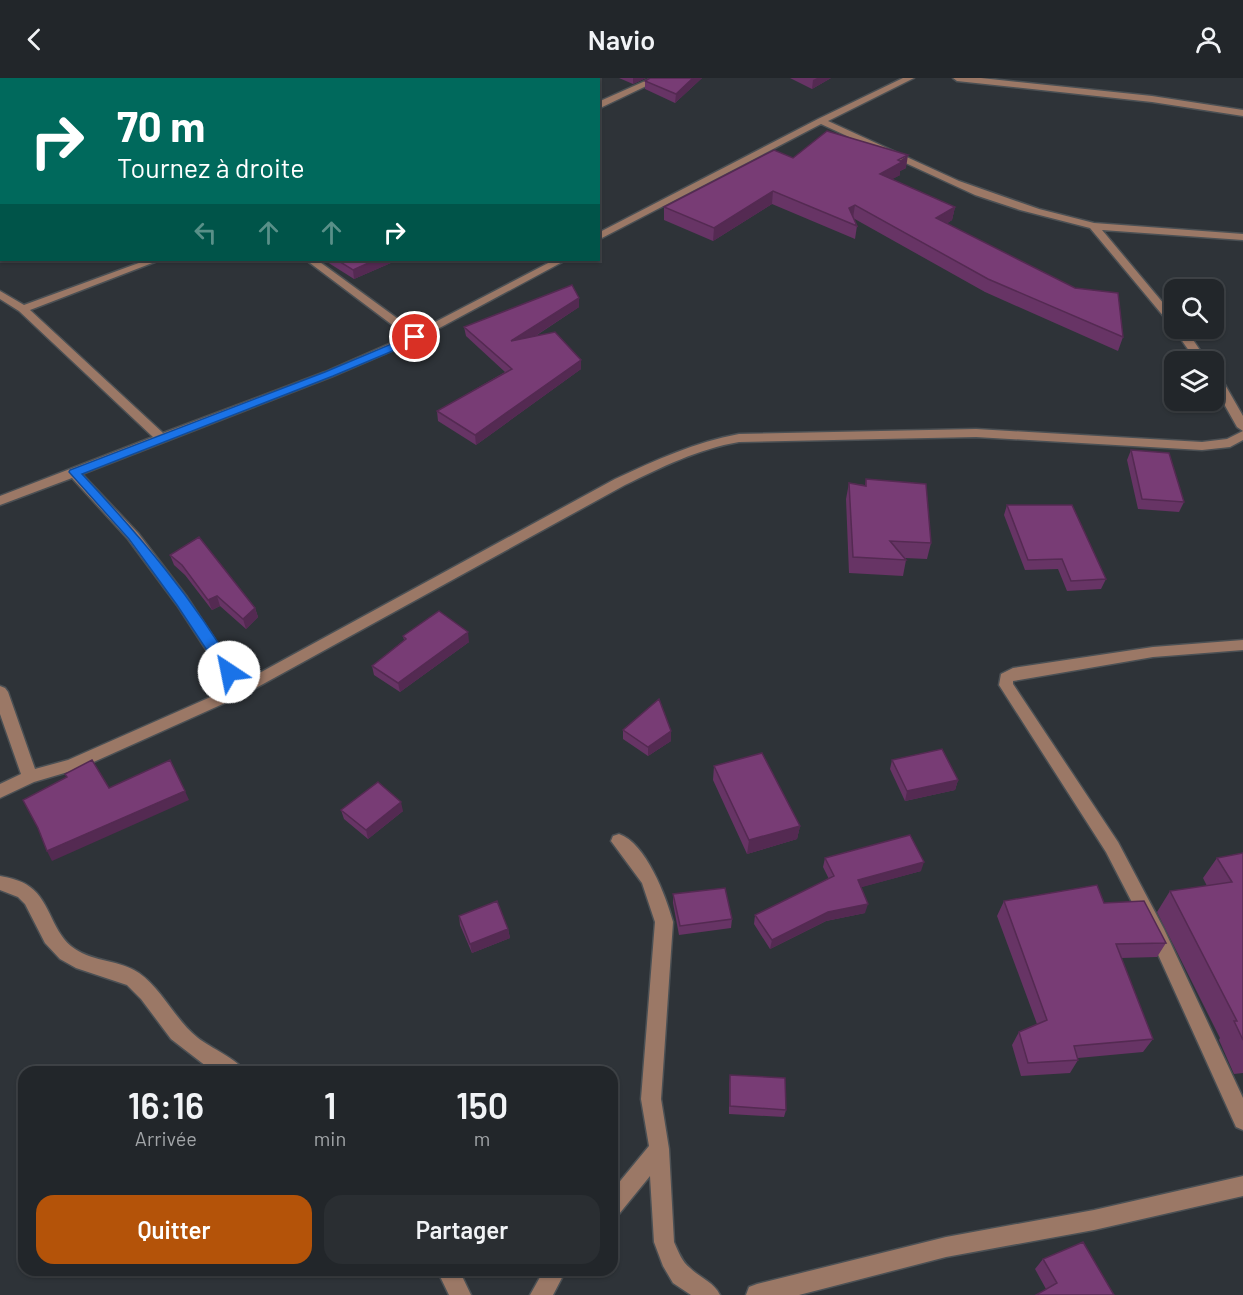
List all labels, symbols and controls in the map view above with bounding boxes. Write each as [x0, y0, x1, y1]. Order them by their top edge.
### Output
icon: back [18, 23, 51, 56]
text: Navio [588, 23, 655, 55]
icon: person [1192, 23, 1225, 56]
text: 70 m [117, 100, 205, 150]
icon: right [18, 102, 96, 180]
text: Tournez à droite [117, 151, 305, 183]
icon: left [189, 216, 222, 249]
icon: ahead [252, 216, 285, 249]
icon: ahead [315, 216, 348, 249]
icon: right [378, 216, 411, 249]
map controls [1164, 279, 1224, 411]
button: search [1164, 279, 1224, 339]
pin [389, 311, 440, 362]
icon: arrive [398, 320, 431, 353]
button: layers [1164, 351, 1224, 411]
position arrow [197, 640, 261, 704]
text: 16:16 [128, 1083, 204, 1126]
text: 1 [324, 1083, 336, 1126]
text: 150 [456, 1083, 508, 1126]
text: Arrivée [135, 1126, 197, 1150]
text: min [314, 1126, 346, 1150]
text: m [474, 1126, 490, 1150]
button: Quitter [36, 1195, 312, 1264]
button: Partager [324, 1195, 600, 1264]

